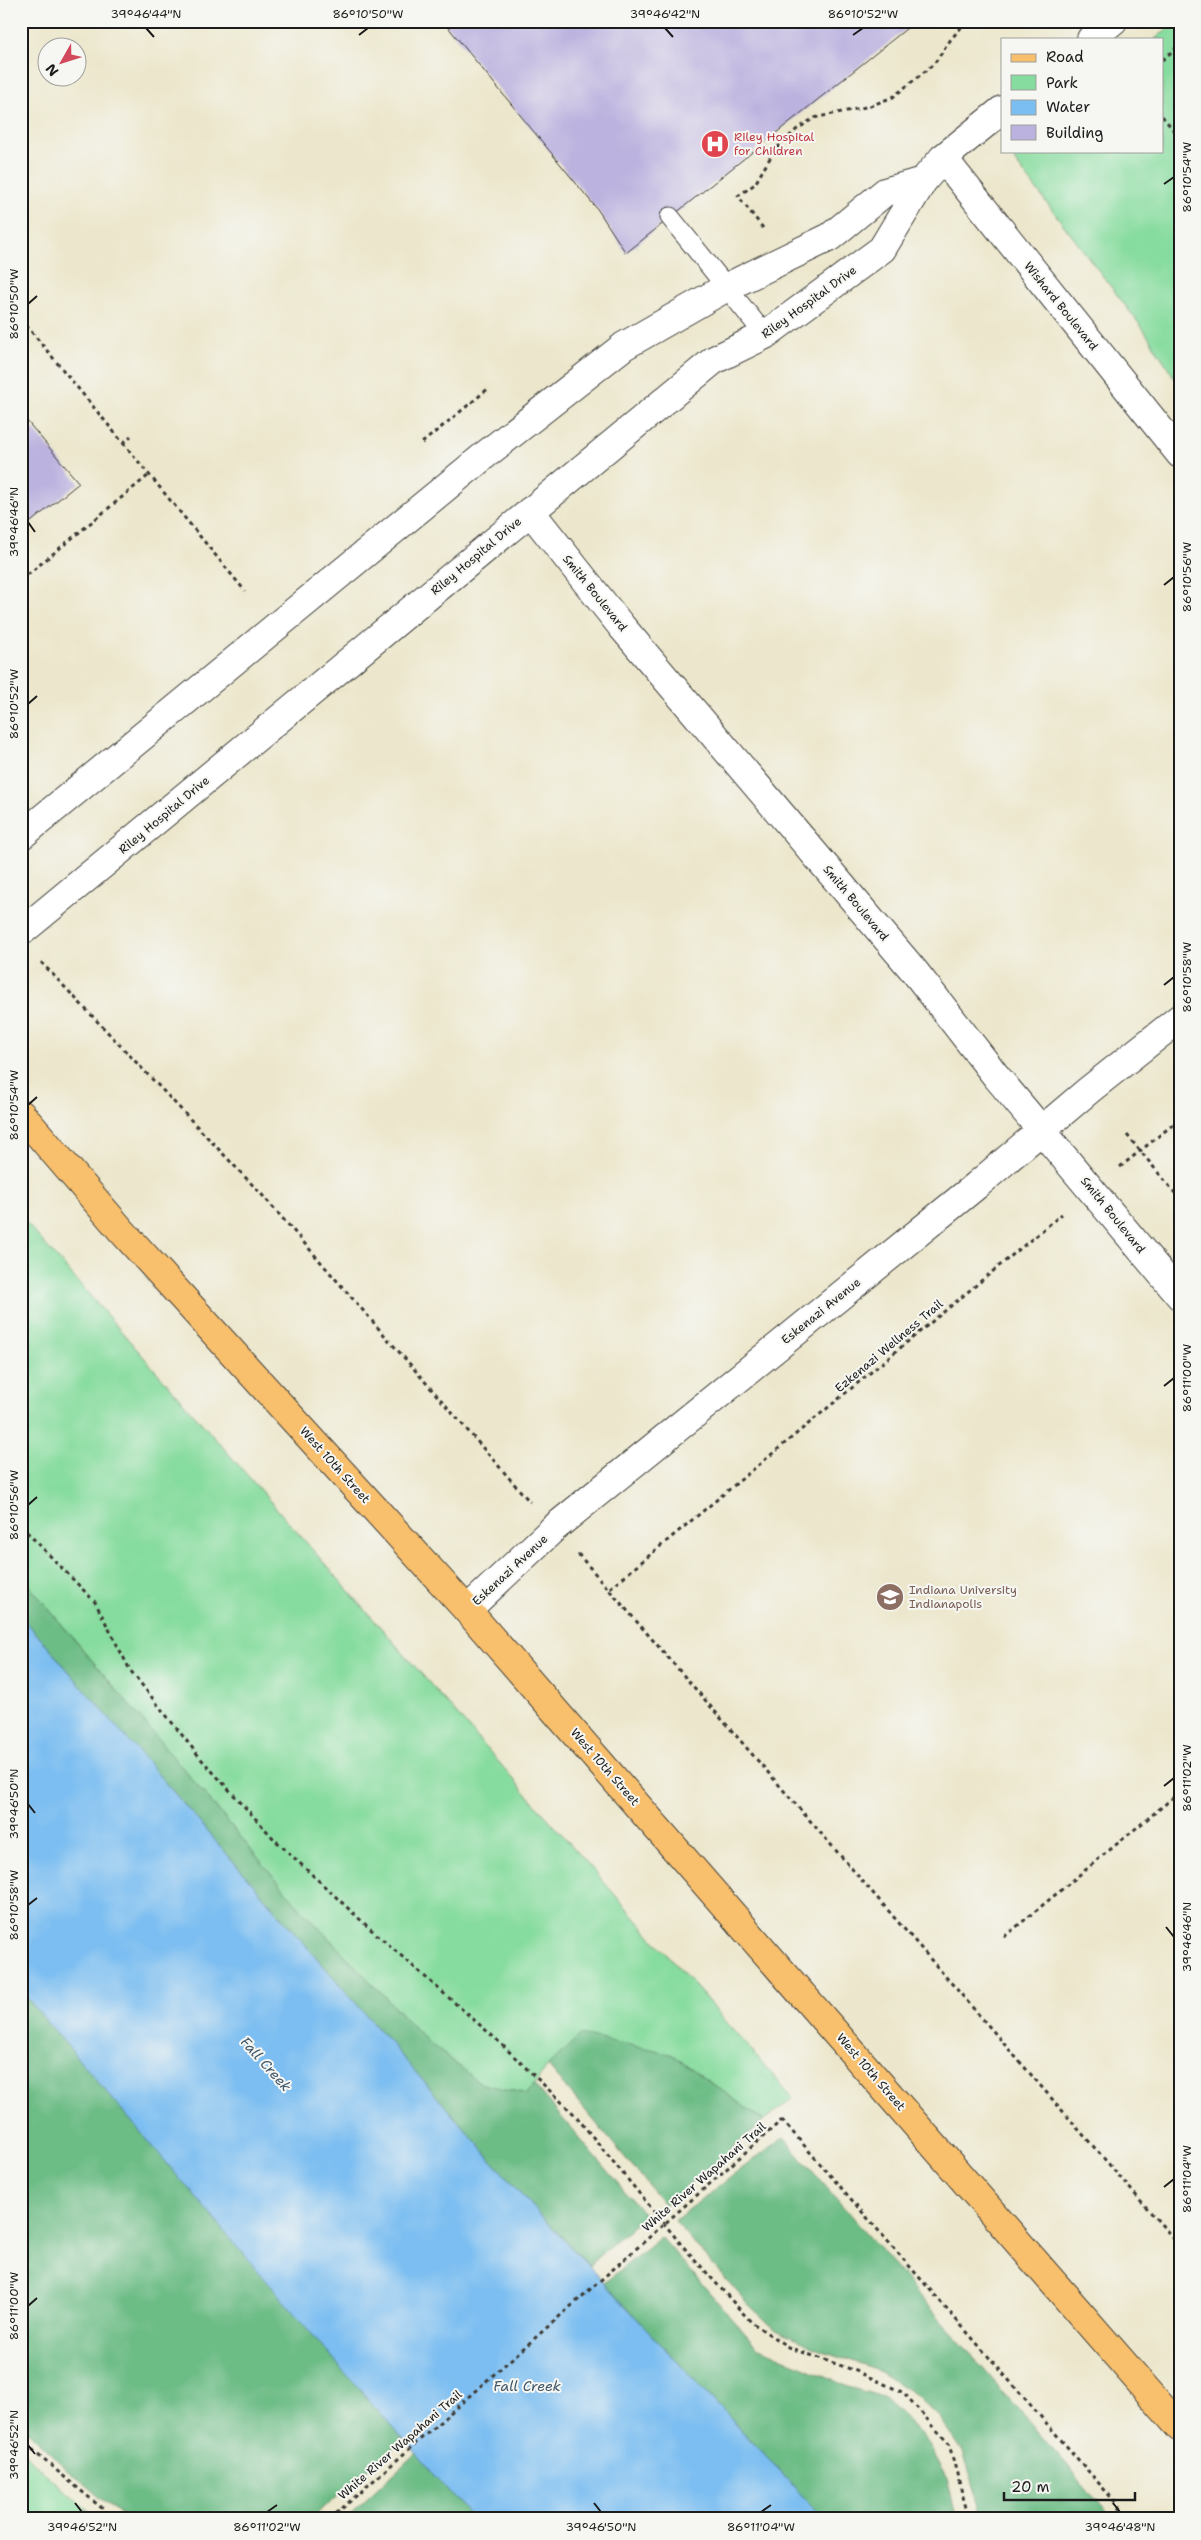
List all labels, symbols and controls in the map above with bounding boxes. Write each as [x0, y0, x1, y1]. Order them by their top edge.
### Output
text: 39°46'44"N [111, 6, 181, 22]
text: 86°10'50"W [332, 6, 404, 22]
text: 39°46'42"N [630, 6, 700, 22]
text: 86°10'52"W [828, 6, 898, 22]
north arrow [38, 38, 88, 88]
legend [1001, 38, 1164, 152]
text: Road [1046, 47, 1084, 67]
text: N [41, 60, 62, 80]
text: Park [1046, 73, 1078, 93]
text: Water [1046, 97, 1090, 117]
text: Building [1046, 123, 1103, 143]
hospital icon: Riley Hospital for Children [700, 129, 730, 159]
place label: Riley Hospital for Children [734, 129, 815, 159]
text: 86°10'54"W [1179, 142, 1195, 212]
street label: Wishard Boulevard [1020, 258, 1102, 354]
street label: Riley Hospital Drive [758, 262, 860, 342]
text: 86°10'50"W [6, 268, 22, 340]
text: 39°46'46"N [6, 487, 22, 557]
street label: Riley Hospital Drive [427, 513, 525, 599]
text: 86°10'56"W [1179, 542, 1195, 612]
street label: Smith Boulevard [559, 551, 631, 635]
text: 86°10'52"W [6, 669, 22, 739]
street label: Riley Hospital Drive [115, 772, 213, 858]
street label: Smith Boulevard [820, 862, 893, 945]
text: 86°10'58"W [1179, 942, 1195, 1012]
text: 86°10'54"W [6, 1070, 22, 1140]
street label: Smith Boulevard [1077, 1173, 1149, 1257]
street label: Eskenazi Avenue [778, 1274, 864, 1348]
street label: Ezkenazi Wellness Trail [832, 1296, 947, 1396]
text: 86°11'00"W [1179, 1344, 1195, 1412]
street label: West 10th Street [296, 1423, 374, 1507]
text: 86°10'56"W [6, 1470, 22, 1540]
street label: Eskenazi Avenue [469, 1531, 551, 1609]
school or university icon: Indiana University Indianapolis [875, 1582, 905, 1612]
place label: Indiana University Indianapolis [909, 1582, 1017, 1612]
street label: West 10th Street [567, 1725, 643, 1809]
text: 86°11'02"W [1179, 1744, 1195, 1812]
text: 39°46'50"N [6, 1769, 22, 1839]
text: 86°10'58"W [6, 1870, 22, 1940]
text: 39°46'46"N [1179, 1902, 1195, 1972]
street label: West 10th Street [833, 2030, 909, 2114]
water label: Fall Creek [237, 2033, 295, 2095]
street label: White River Wapahani Trail [639, 2118, 770, 2235]
text: 86°11'04"W [1179, 2145, 1195, 2213]
text: 86°11'00"W [6, 2272, 22, 2340]
water label: Fall Creek [493, 2377, 561, 2395]
street label: White River Wapahani Trail [335, 2386, 466, 2503]
text: 39°46'52"N [6, 2410, 22, 2480]
scale bar [1004, 2470, 1135, 2502]
text: 20 m [1011, 2477, 1050, 2497]
text: 39°46'52"N [47, 2519, 117, 2535]
text: 86°11'02"W [233, 2519, 301, 2535]
text: 39°46'50"N [566, 2519, 636, 2535]
text: 86°11'04"W [727, 2519, 795, 2535]
text: 39°46'48"N [1085, 2519, 1155, 2535]

